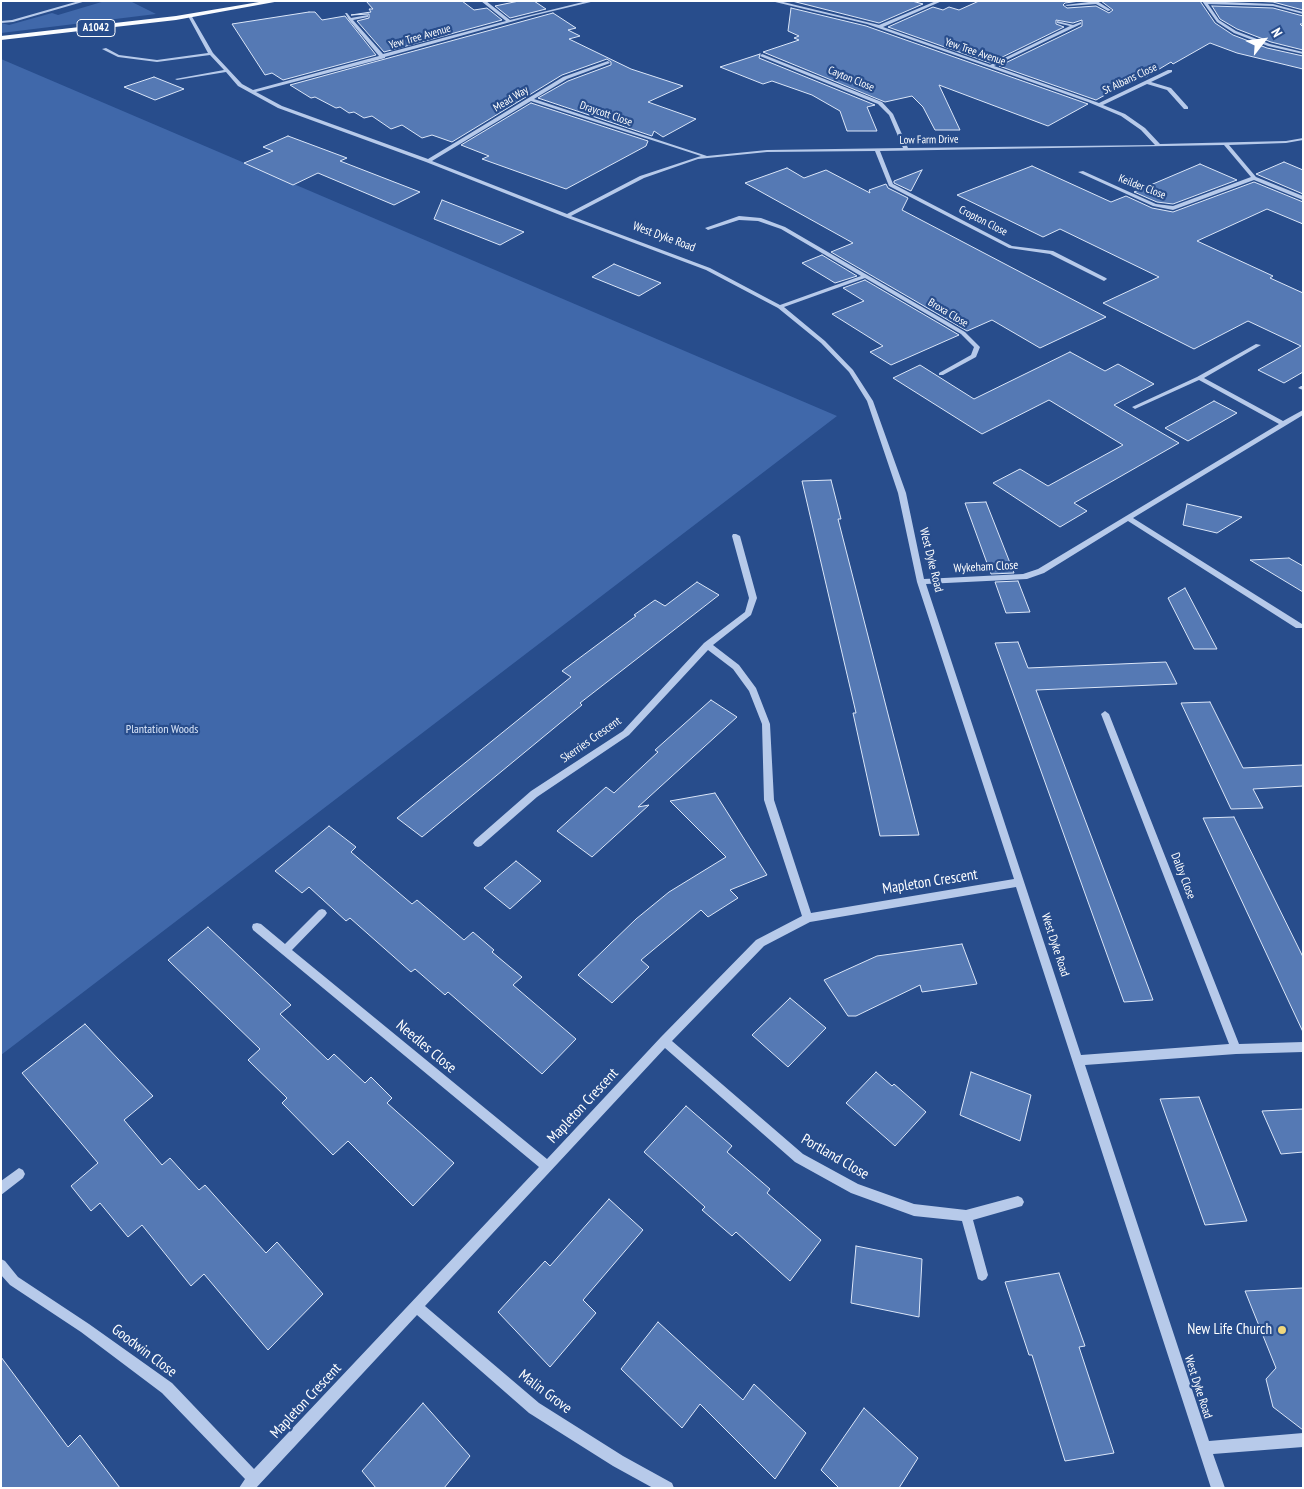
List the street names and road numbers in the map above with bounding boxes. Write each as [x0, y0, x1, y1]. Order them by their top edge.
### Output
road number: A1042 [77, 19, 115, 36]
street label: Yew Tree Avenue [388, 22, 452, 52]
street label: Yew Tree Avenue [943, 35, 1007, 69]
street label: St Albans Close [1101, 61, 1159, 97]
street label: Cayton Close [826, 64, 876, 94]
street label: Mead Way [491, 83, 531, 115]
street label: Draycott Close [578, 99, 634, 129]
street label: Low Farm Drive [899, 133, 959, 147]
street label: Keilder Close [1116, 172, 1168, 202]
street label: Cropton Close [956, 203, 1010, 239]
street label: West Dyke Road [631, 219, 697, 255]
street label: Broxa Close [925, 296, 971, 330]
street label: West Dyke Road [916, 526, 946, 594]
street label: Wykeham Close [953, 558, 1019, 576]
street label: Skerries Crescent [558, 714, 624, 766]
street label: Dalby Close [1168, 851, 1198, 901]
street label: Mapleton Crescent [881, 866, 979, 898]
street label: West Dyke Road [1038, 912, 1072, 978]
street label: Needles Close [392, 1017, 460, 1077]
street label: Mapleton Crescent [544, 1065, 622, 1147]
street label: Portland Close [798, 1130, 872, 1184]
street label: Goodwin Close [108, 1321, 180, 1381]
street label: West Dyke Road [1181, 1354, 1215, 1420]
street label: Mapleton Crescent [267, 1360, 345, 1442]
street label: Malin Grove [515, 1366, 575, 1418]

